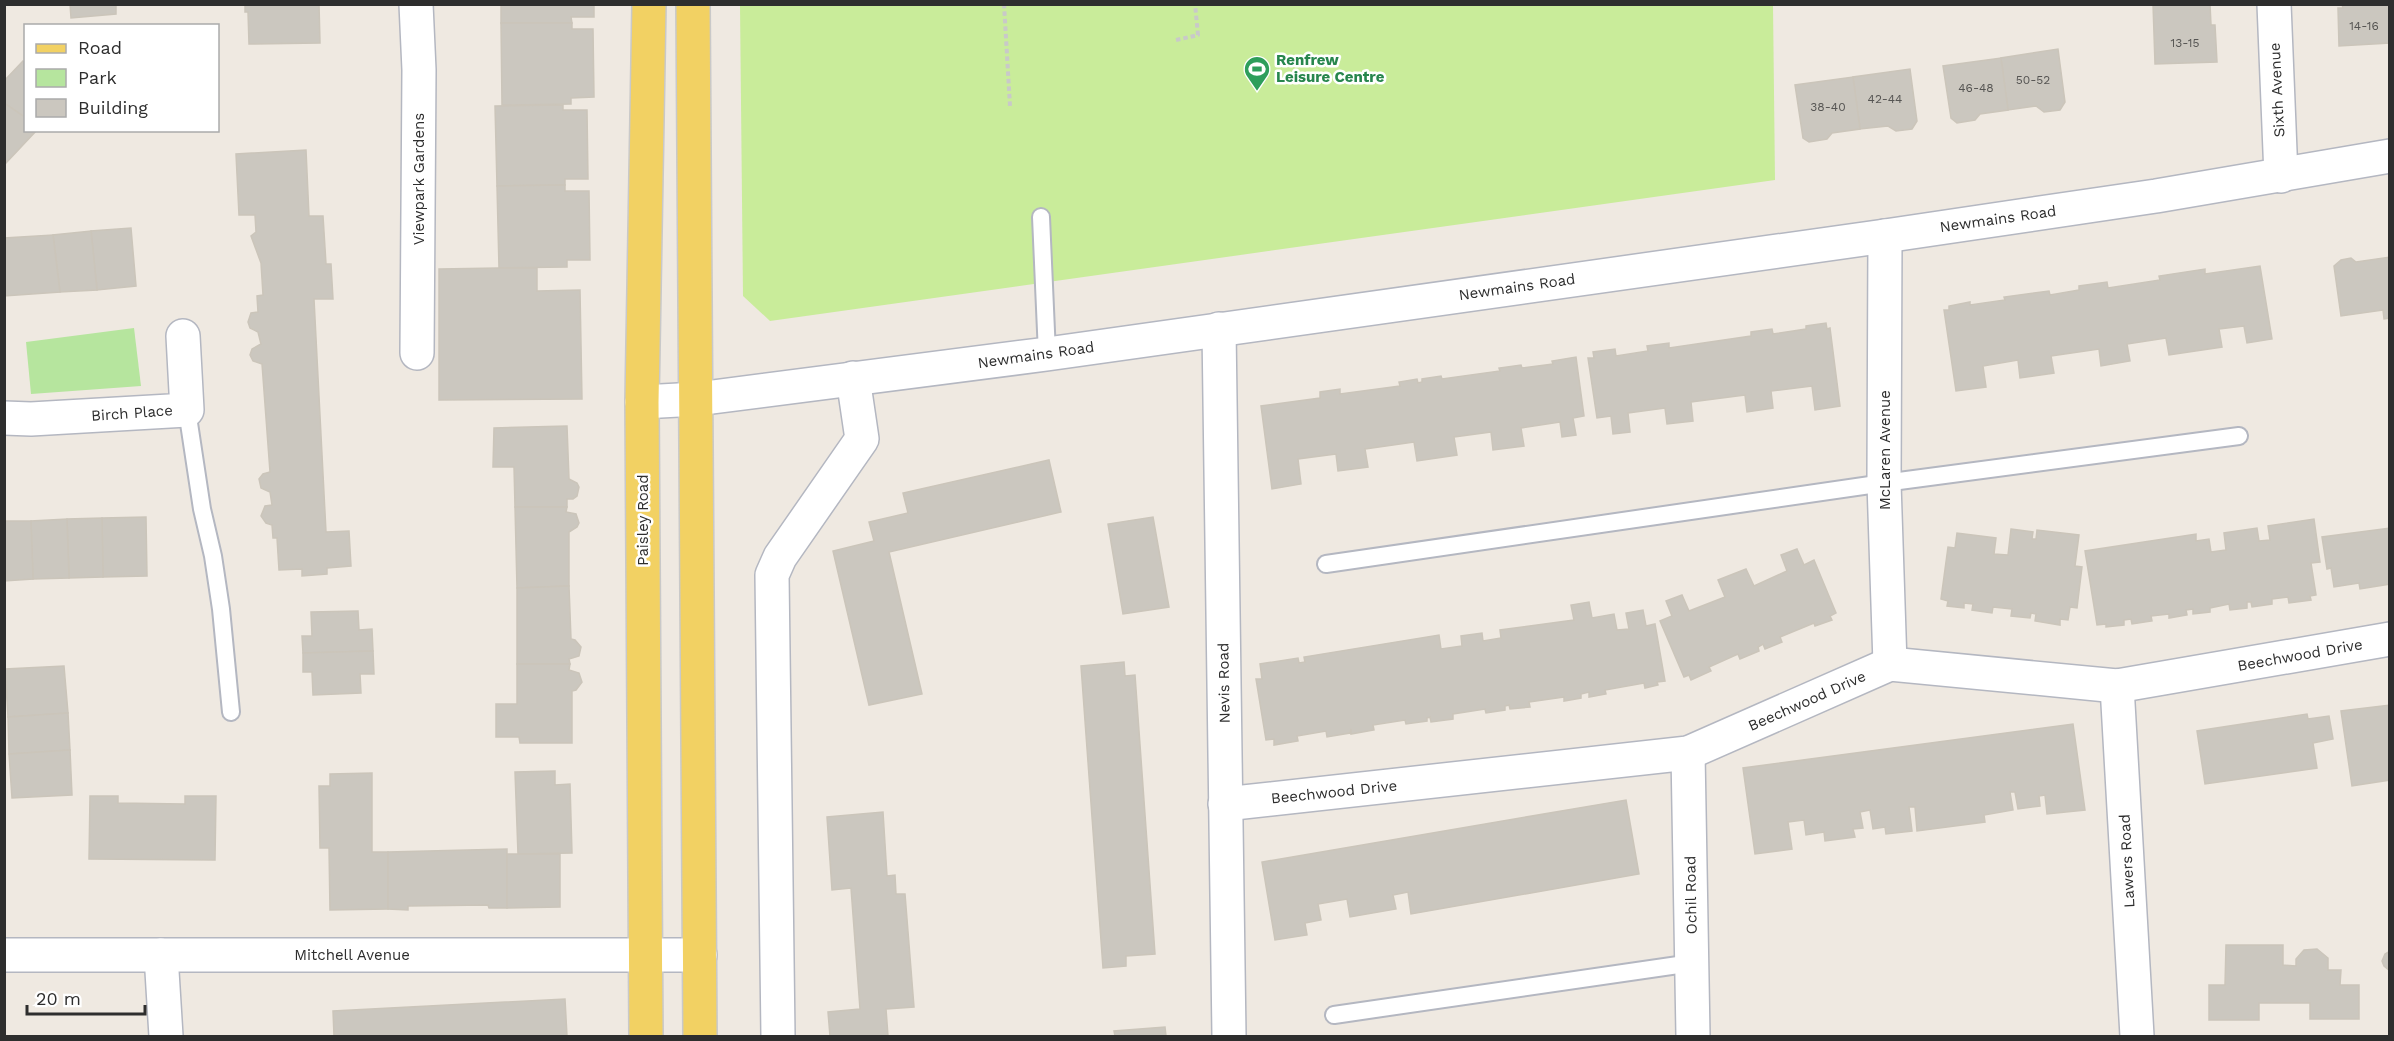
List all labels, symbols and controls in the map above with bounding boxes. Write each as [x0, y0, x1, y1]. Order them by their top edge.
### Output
house number: 14-16 [2349, 19, 2379, 33]
legend [24, 24, 219, 132]
house number: 13-15 [2171, 36, 2199, 50]
text: Road [78, 37, 122, 58]
street label: Sixth Avenue [2266, 42, 2288, 138]
place label: Renfrew Leisure Centre [1276, 51, 1385, 86]
sports icon: Renfrew Leisure Centre [1242, 54, 1272, 92]
text: Park [78, 67, 117, 88]
house number: 50-52 [2016, 73, 2050, 87]
house number: 46-48 [1958, 81, 1994, 95]
house number: 42-44 [1868, 92, 1902, 106]
text: Building [78, 97, 148, 118]
house number: 38-40 [1810, 100, 1846, 114]
street label: Viewpark Gardens [410, 113, 428, 245]
street label: Newmains Road [1939, 202, 2057, 236]
street label: Newmains Road [1458, 270, 1576, 304]
street label: Newmains Road [977, 338, 1095, 372]
street label: McLaren Avenue [1876, 390, 1894, 510]
street label: Birch Place [91, 401, 173, 425]
street label: Paisley Road [634, 474, 652, 566]
street label: Beechwood Drive [2236, 635, 2364, 675]
street label: Nevis Road [1214, 642, 1234, 724]
street label: Beechwood Drive [1745, 667, 1869, 735]
street label: Beechwood Drive [1270, 776, 1398, 808]
street label: Lawers Road [2116, 814, 2138, 908]
street label: Ochil Road [1681, 855, 1701, 935]
street label: Mitchell Avenue [294, 946, 410, 964]
scale bar [27, 978, 146, 1016]
text: 20 m [36, 988, 81, 1009]

